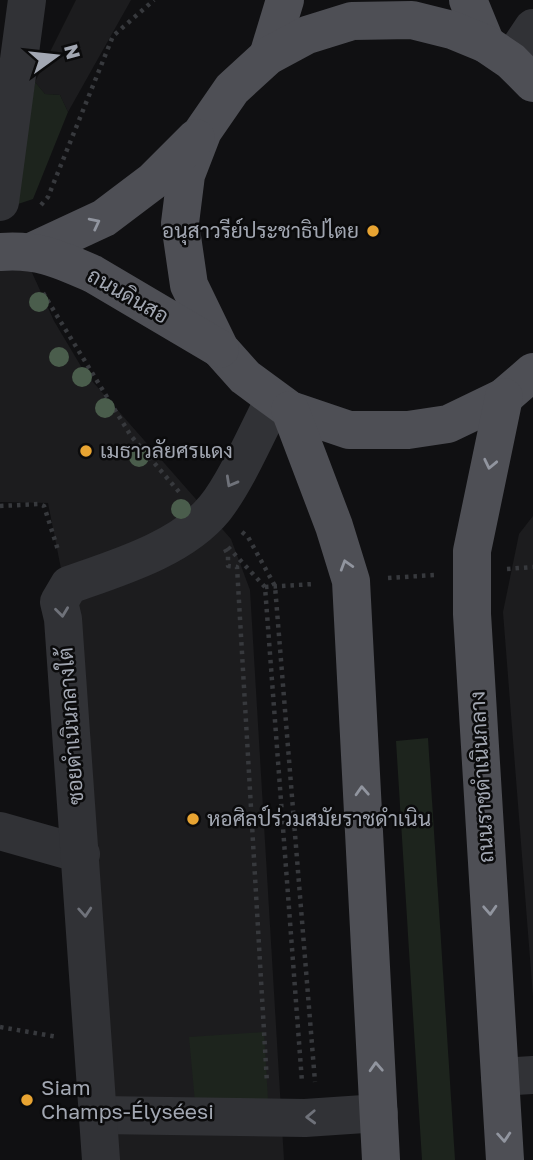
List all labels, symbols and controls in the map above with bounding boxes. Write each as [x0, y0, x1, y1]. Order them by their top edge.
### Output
north arrow [21, 21, 91, 91]
text: N [60, 42, 86, 61]
one-way arrow [88, 217, 100, 231]
place label: อนุสาวรีย์ประชาธิปไตย [162, 217, 359, 245]
marker: อนุสาวรีย์ประชาธิปไตย [365, 223, 381, 239]
street label: ถนนดินสอ [83, 262, 174, 329]
place label: เมธาวลัยศรแดง [100, 437, 233, 463]
marker: เมธาวลัยศรแดง [78, 443, 94, 459]
one-way arrow [484, 458, 499, 470]
one-way arrow [226, 474, 239, 487]
one-way arrow [340, 559, 355, 571]
one-way arrow [54, 606, 69, 618]
street label: ซอยดำเนินกลางใต้ [51, 646, 88, 806]
street label: ถนนราชดำเนินกลาง [464, 691, 498, 864]
one-way arrow [355, 785, 370, 796]
place label: หอศิลป์ร่วมสมัยราชดำเนิน [207, 804, 431, 831]
marker: หอศิลป์ร่วมสมัยราชดำเนิน [185, 811, 201, 827]
one-way arrow [482, 904, 497, 915]
one-way arrow [77, 907, 92, 918]
one-way arrow [369, 1062, 384, 1073]
place label: Siam Champs-Élyséesi [41, 1074, 214, 1124]
marker: Siam Champs-Élyséesi [19, 1092, 35, 1108]
one-way arrow [305, 1110, 316, 1125]
one-way arrow [496, 1131, 511, 1142]

